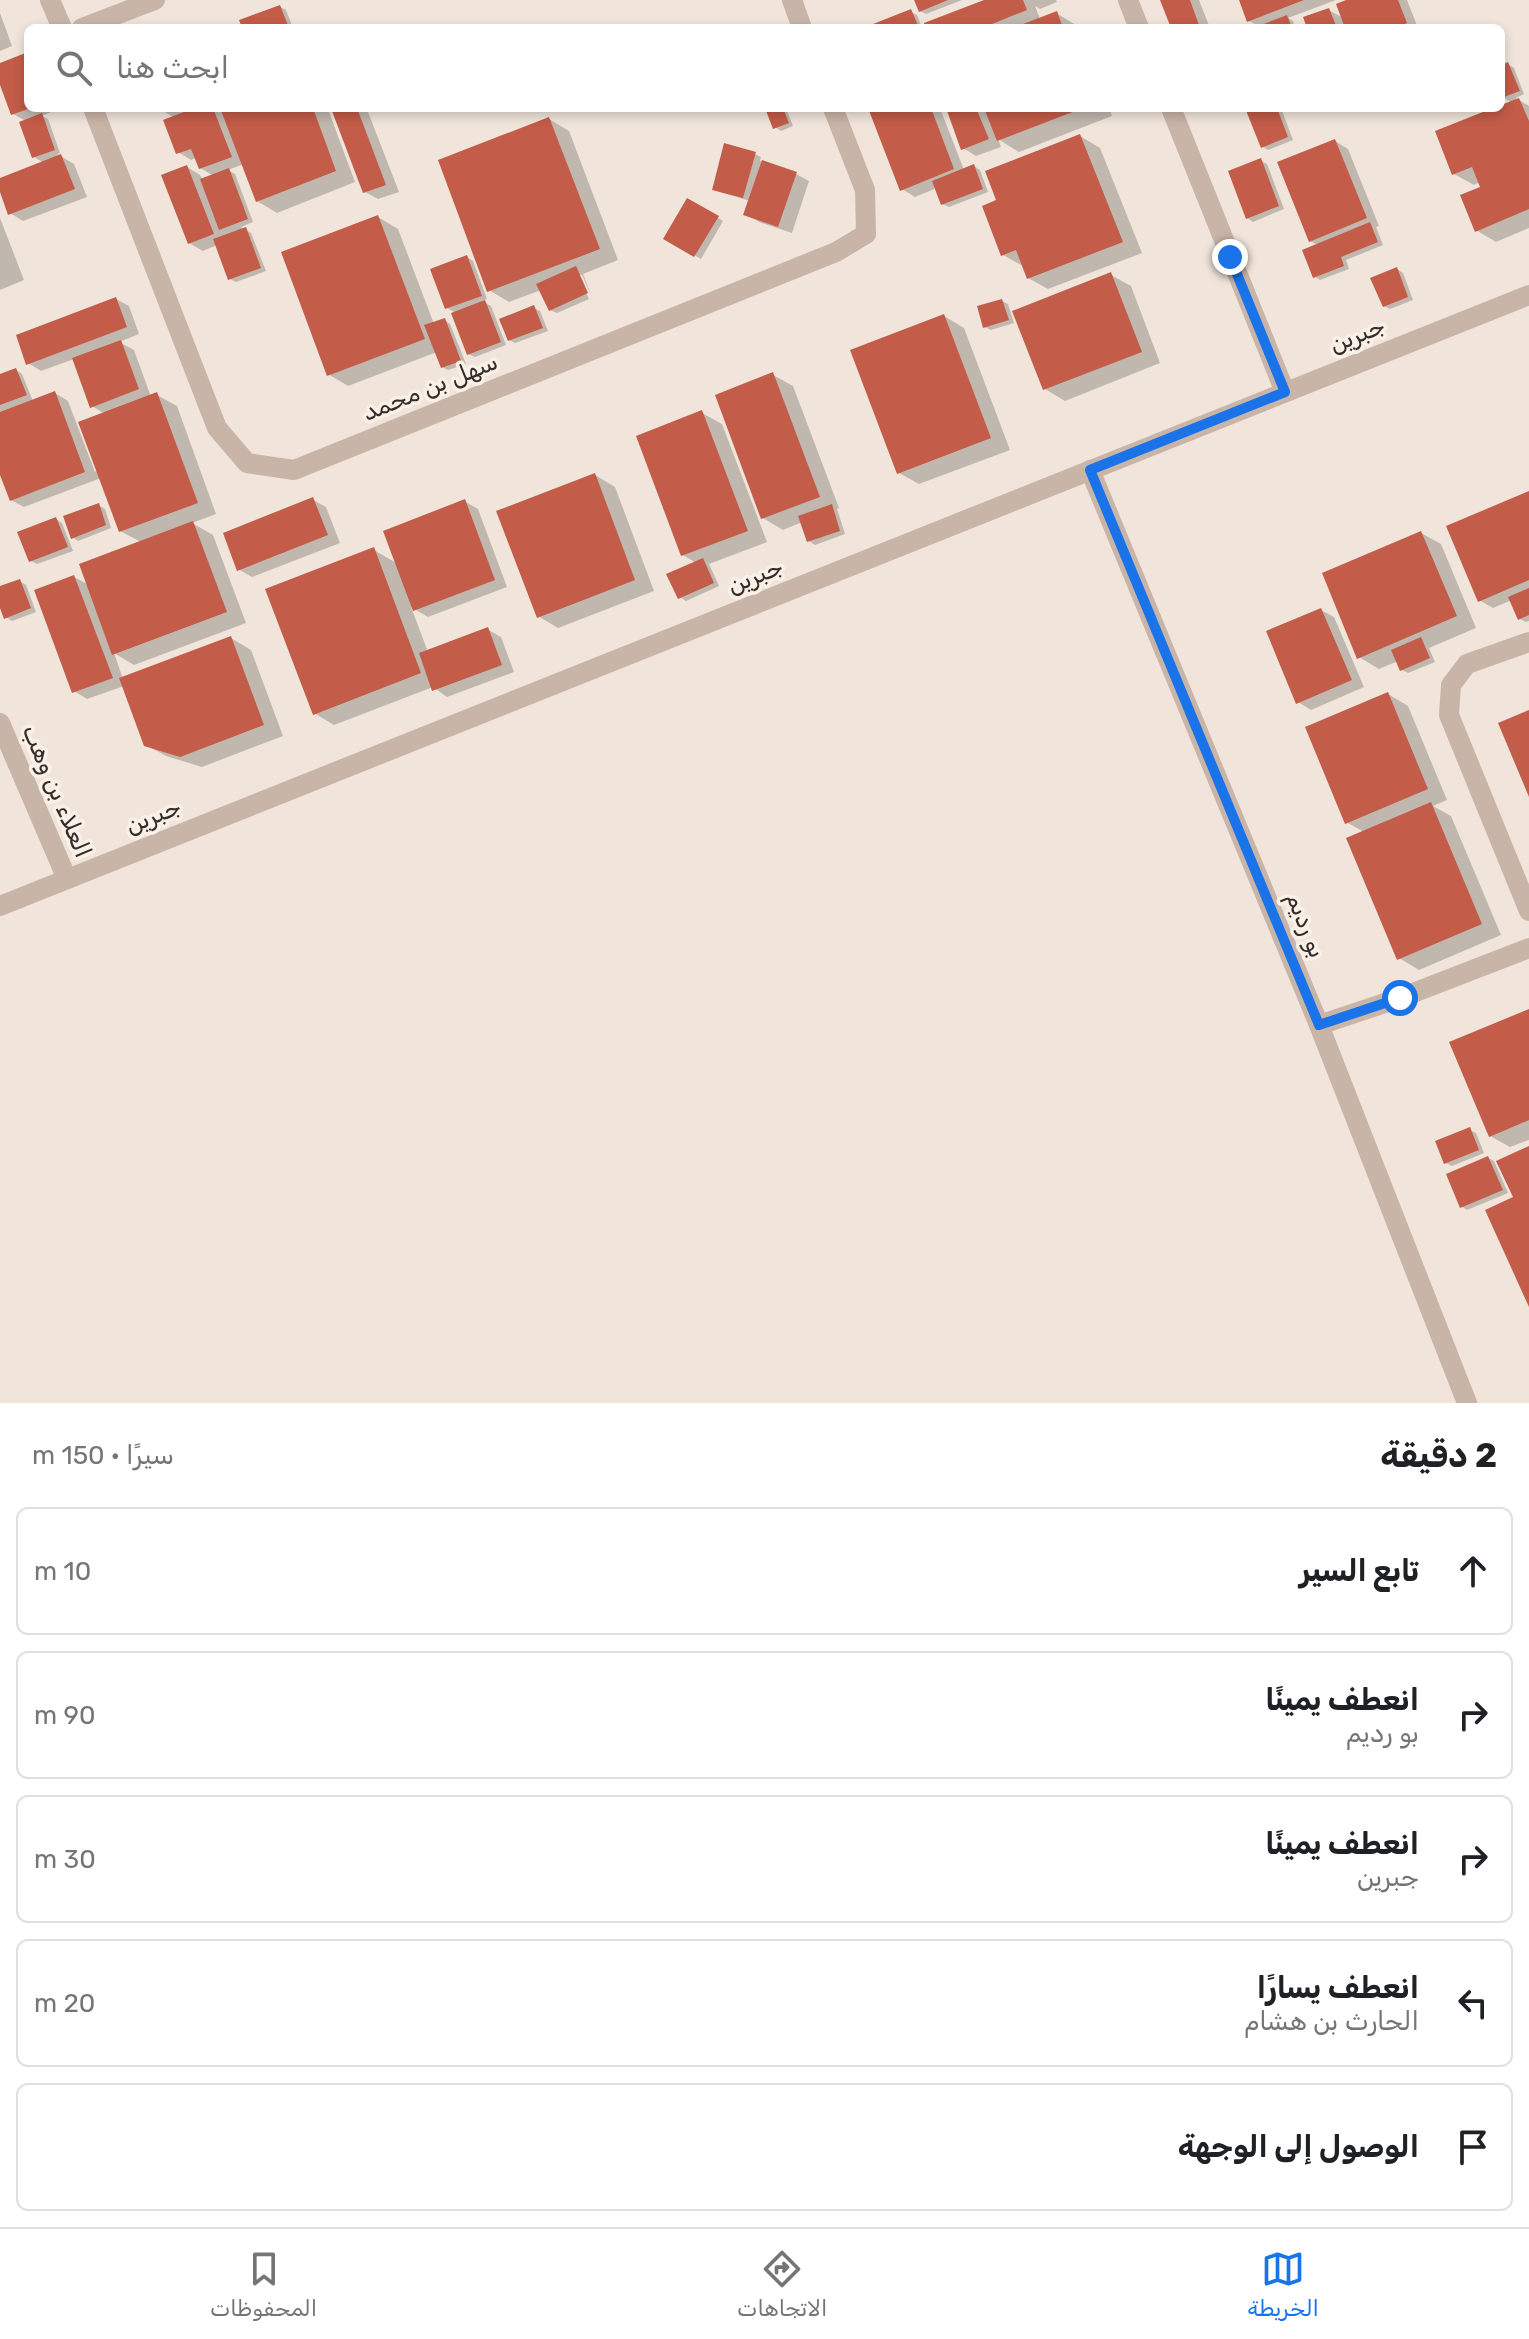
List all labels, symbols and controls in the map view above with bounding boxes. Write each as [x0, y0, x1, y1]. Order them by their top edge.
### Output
search box [24, 24, 1505, 112]
icon: search [52, 46, 96, 90]
text: ابحث هنا [116, 50, 229, 86]
route end [1212, 239, 1248, 275]
street label: جبرين [1325, 311, 1389, 359]
street label: سهل بن محمد [358, 347, 502, 427]
street label: جبرين [723, 552, 787, 600]
street label: العلاء بن وهب [16, 720, 98, 862]
street label: جبرين [121, 792, 185, 840]
street label: بو رديم [1279, 888, 1332, 962]
route start [1382, 980, 1418, 1016]
text: 2 دقيقة [1380, 1435, 1497, 1476]
text: سيرًا · 150 m [32, 1440, 174, 1471]
icon: ahead [1451, 1549, 1495, 1593]
text: تابع السير [1299, 1553, 1419, 1589]
text: 10 m [34, 1556, 91, 1587]
text: انعطف يمينًا [1265, 1682, 1419, 1718]
icon: right [1451, 1693, 1495, 1737]
text: 90 m [34, 1700, 95, 1731]
text: بو رديم [1346, 1718, 1419, 1749]
text: انعطف يمينًا [1265, 1826, 1419, 1862]
icon: right [1451, 1837, 1495, 1881]
text: 30 m [34, 1844, 96, 1875]
text: جبرين [1357, 1862, 1419, 1893]
text: انعطف يسارًا [1257, 1970, 1419, 2006]
icon: left [1451, 1981, 1495, 2025]
text: 20 m [34, 1988, 95, 2019]
text: الحارث بن هشام [1244, 2006, 1419, 2037]
icon: arrive [1451, 2125, 1495, 2169]
text: الوصول إلى الوجهة [1178, 2129, 1419, 2165]
tab: المحفوظات [210, 2247, 317, 2322]
tab: الاتجاهات [737, 2247, 827, 2322]
tab: الخريطة [1247, 2247, 1319, 2322]

